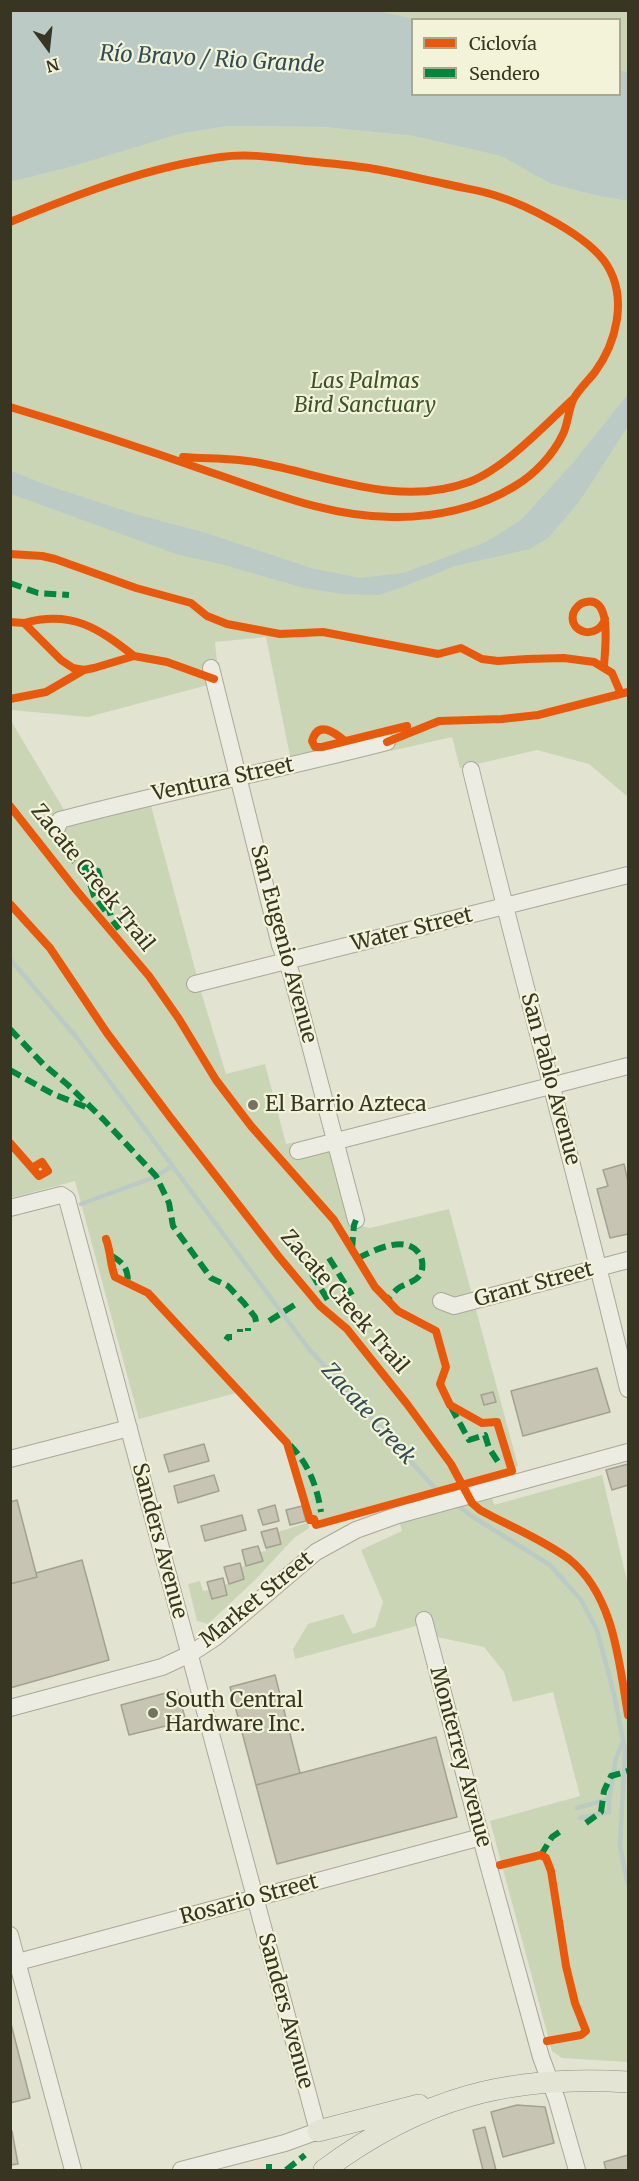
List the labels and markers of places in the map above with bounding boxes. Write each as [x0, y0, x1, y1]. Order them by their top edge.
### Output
place label: El Barrio Azteca [265, 1092, 426, 1118]
marker: El Barrio Azteca [246, 1098, 260, 1112]
place label: South Central Hardware Inc. [165, 1688, 305, 1738]
marker: South Central Hardware Inc. [146, 1706, 160, 1720]

